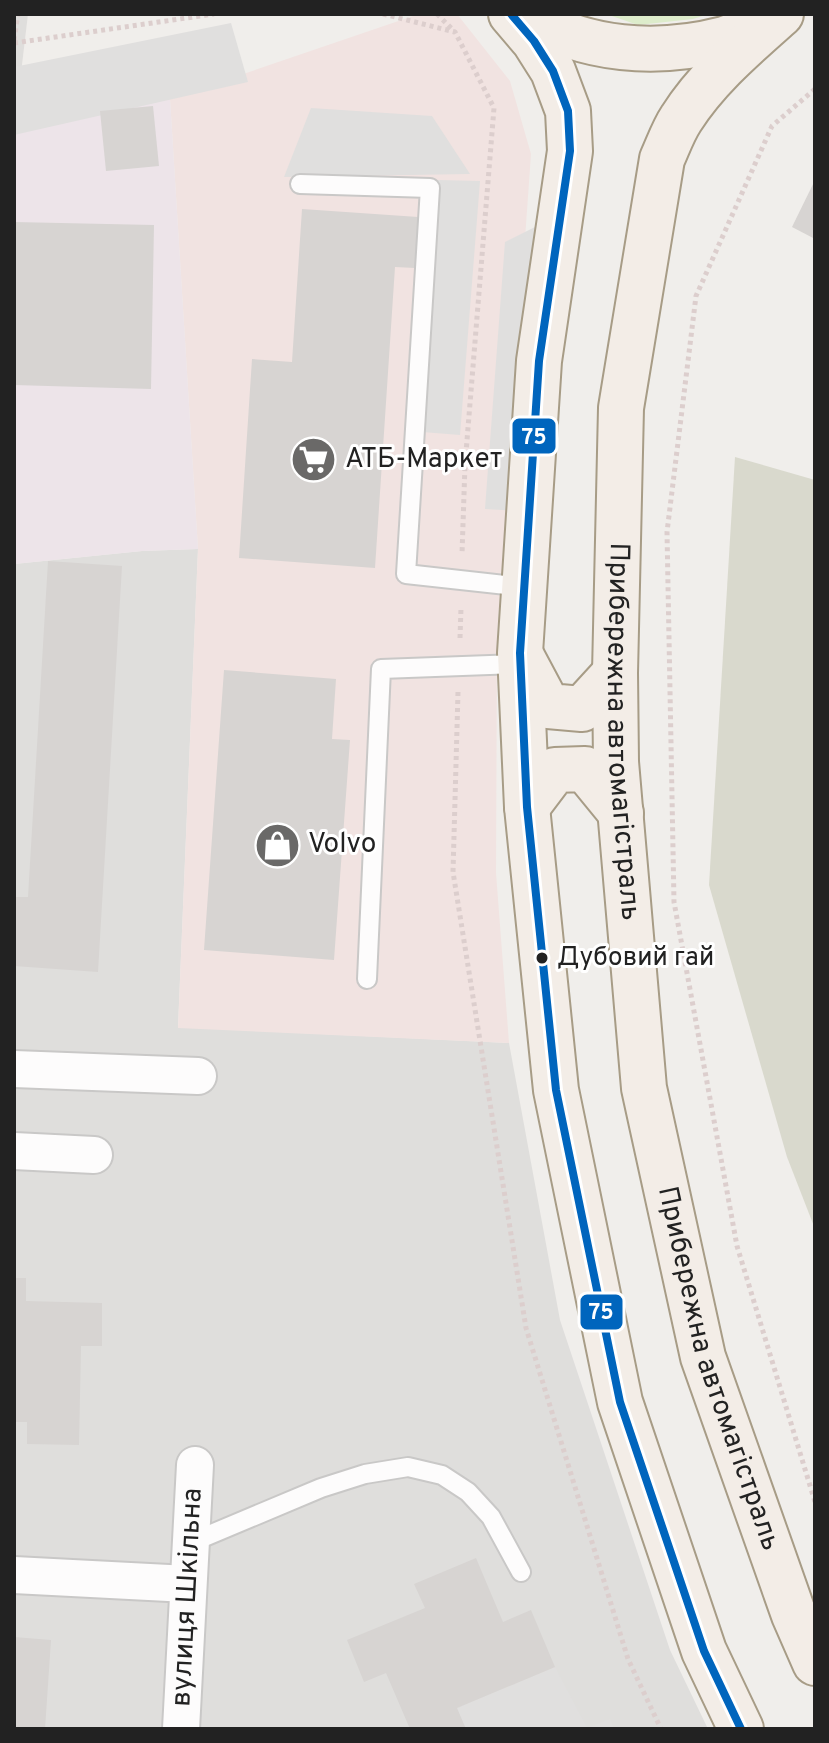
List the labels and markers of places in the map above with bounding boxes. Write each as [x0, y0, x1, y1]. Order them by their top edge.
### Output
supermarket icon: АТБ-Маркет [290, 436, 338, 484]
place label: АТБ-Маркет [345, 442, 502, 478]
shop icon: Volvo [253, 821, 301, 869]
place label: Volvo [308, 827, 376, 863]
place label: Дубовий гай [557, 942, 714, 975]
marker: Дубовий гай [534, 950, 550, 966]

